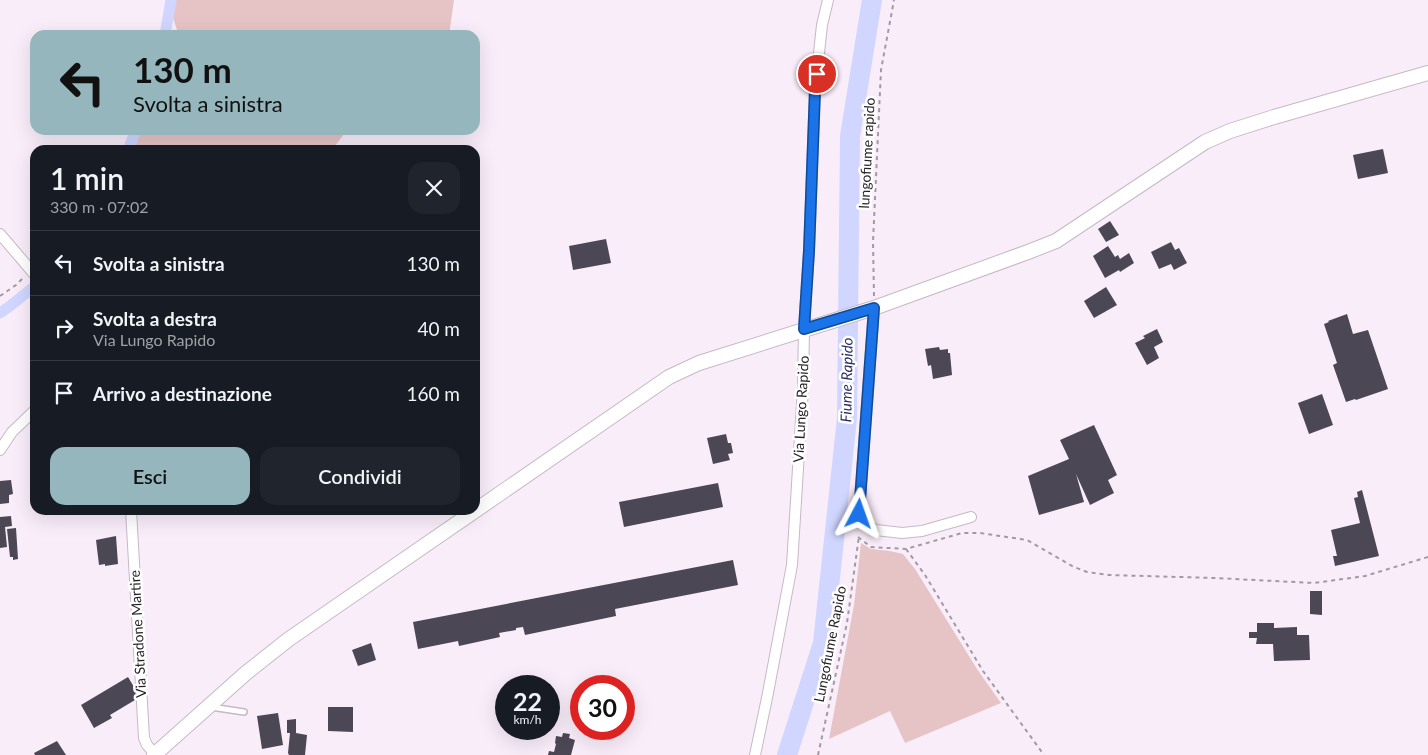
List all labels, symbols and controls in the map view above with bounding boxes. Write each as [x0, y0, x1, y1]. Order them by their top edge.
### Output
text: 130 m [133, 48, 232, 90]
icon: left [50, 50, 115, 115]
pin [796, 53, 838, 95]
icon: arrive [803, 60, 831, 88]
text: Svolta a sinistra [133, 90, 283, 117]
street label: lungofiume rapido [855, 97, 878, 209]
text: 1 min [50, 160, 124, 196]
button: close [408, 162, 460, 214]
text: 330 m · 07:02 [50, 197, 149, 216]
icon: left [50, 249, 78, 277]
text: Svolta a sinistra [93, 252, 225, 275]
text: 130 m [406, 252, 460, 275]
text: Svolta a destra [93, 307, 217, 330]
icon: right [50, 314, 78, 342]
text: 40 m [417, 317, 460, 340]
text: Via Lungo Rapido [93, 330, 215, 349]
water label: Fiume Rapido [836, 337, 856, 423]
street label: Via Lungo Rapido [789, 355, 812, 463]
icon: arrive [50, 379, 78, 407]
text: Arrivo a destinazione [93, 382, 272, 405]
text: 160 m [406, 382, 460, 405]
button: Esci [50, 447, 250, 505]
button: Condividi [260, 447, 460, 505]
position arrow [832, 487, 884, 539]
street label: Via Stradone Martire [126, 570, 149, 698]
street label: Lungofiume Rapido [810, 584, 849, 704]
speed limit sign: 30 [570, 675, 635, 740]
text: 22 [513, 686, 542, 716]
text: km/h [513, 712, 542, 727]

